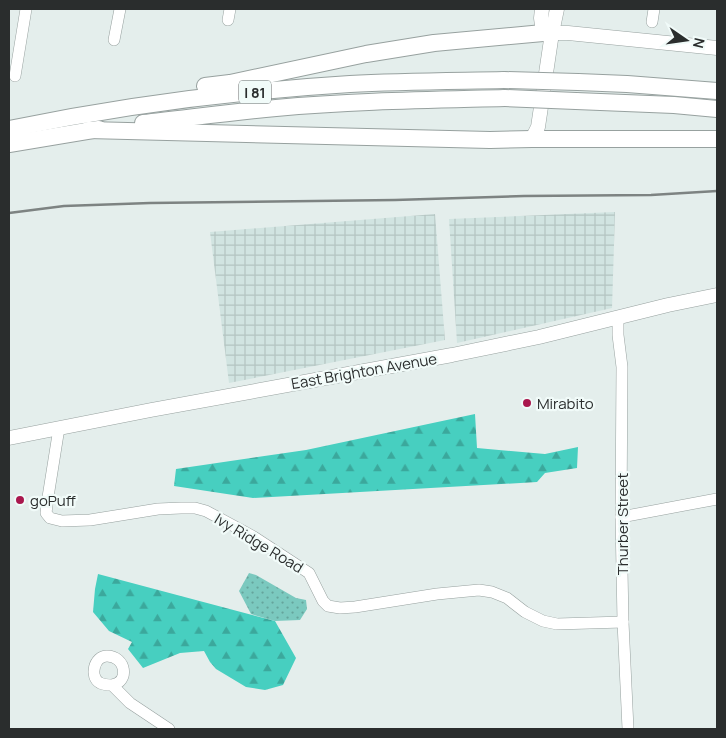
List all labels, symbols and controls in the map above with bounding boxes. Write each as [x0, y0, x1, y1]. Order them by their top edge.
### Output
north arrow [661, 15, 711, 65]
text: N [689, 36, 710, 50]
road number: I 81 [239, 80, 271, 104]
street label: East Brighton Avenue [290, 348, 439, 394]
place label: Mirabito [537, 393, 594, 414]
marker: Mirabito [521, 397, 533, 409]
street label: Thurber Street [612, 473, 633, 575]
place label: goPuff [30, 490, 76, 511]
marker: goPuff [14, 494, 26, 506]
street label: Ivy Ridge Road [211, 508, 307, 578]

